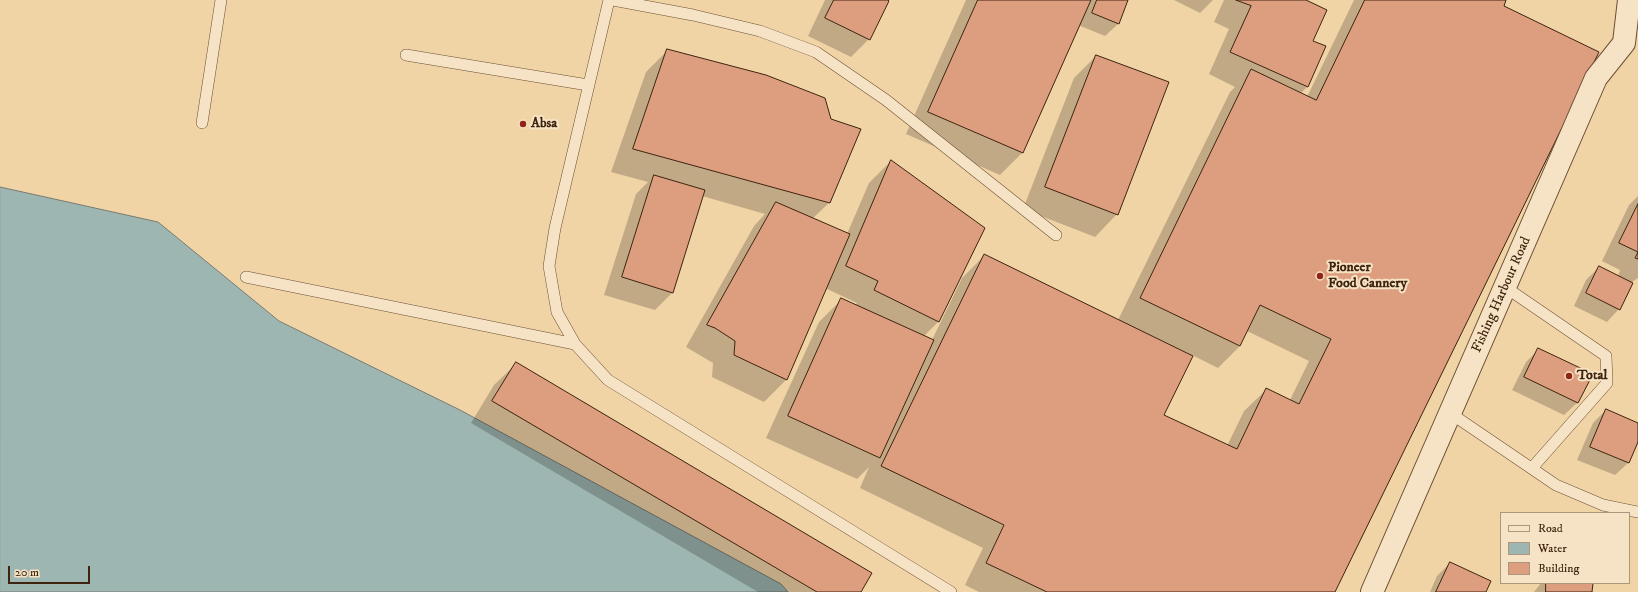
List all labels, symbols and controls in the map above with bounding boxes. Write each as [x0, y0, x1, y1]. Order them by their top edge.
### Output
place label: Absa [531, 116, 557, 132]
marker: Absa [518, 119, 528, 129]
street label: Fishing Harbour Road [1469, 234, 1535, 356]
place label: Pioneer Food Cannery [1328, 260, 1407, 292]
marker: Pioneer Food Cannery [1315, 271, 1325, 281]
place label: Total [1577, 368, 1608, 384]
marker: Total [1564, 371, 1574, 381]
legend [1500, 512, 1630, 584]
text: Road [1538, 521, 1563, 536]
text: Water [1538, 541, 1567, 556]
scale bar [10, 558, 92, 584]
text: Building [1538, 561, 1579, 576]
text: 20 m [15, 565, 39, 580]

